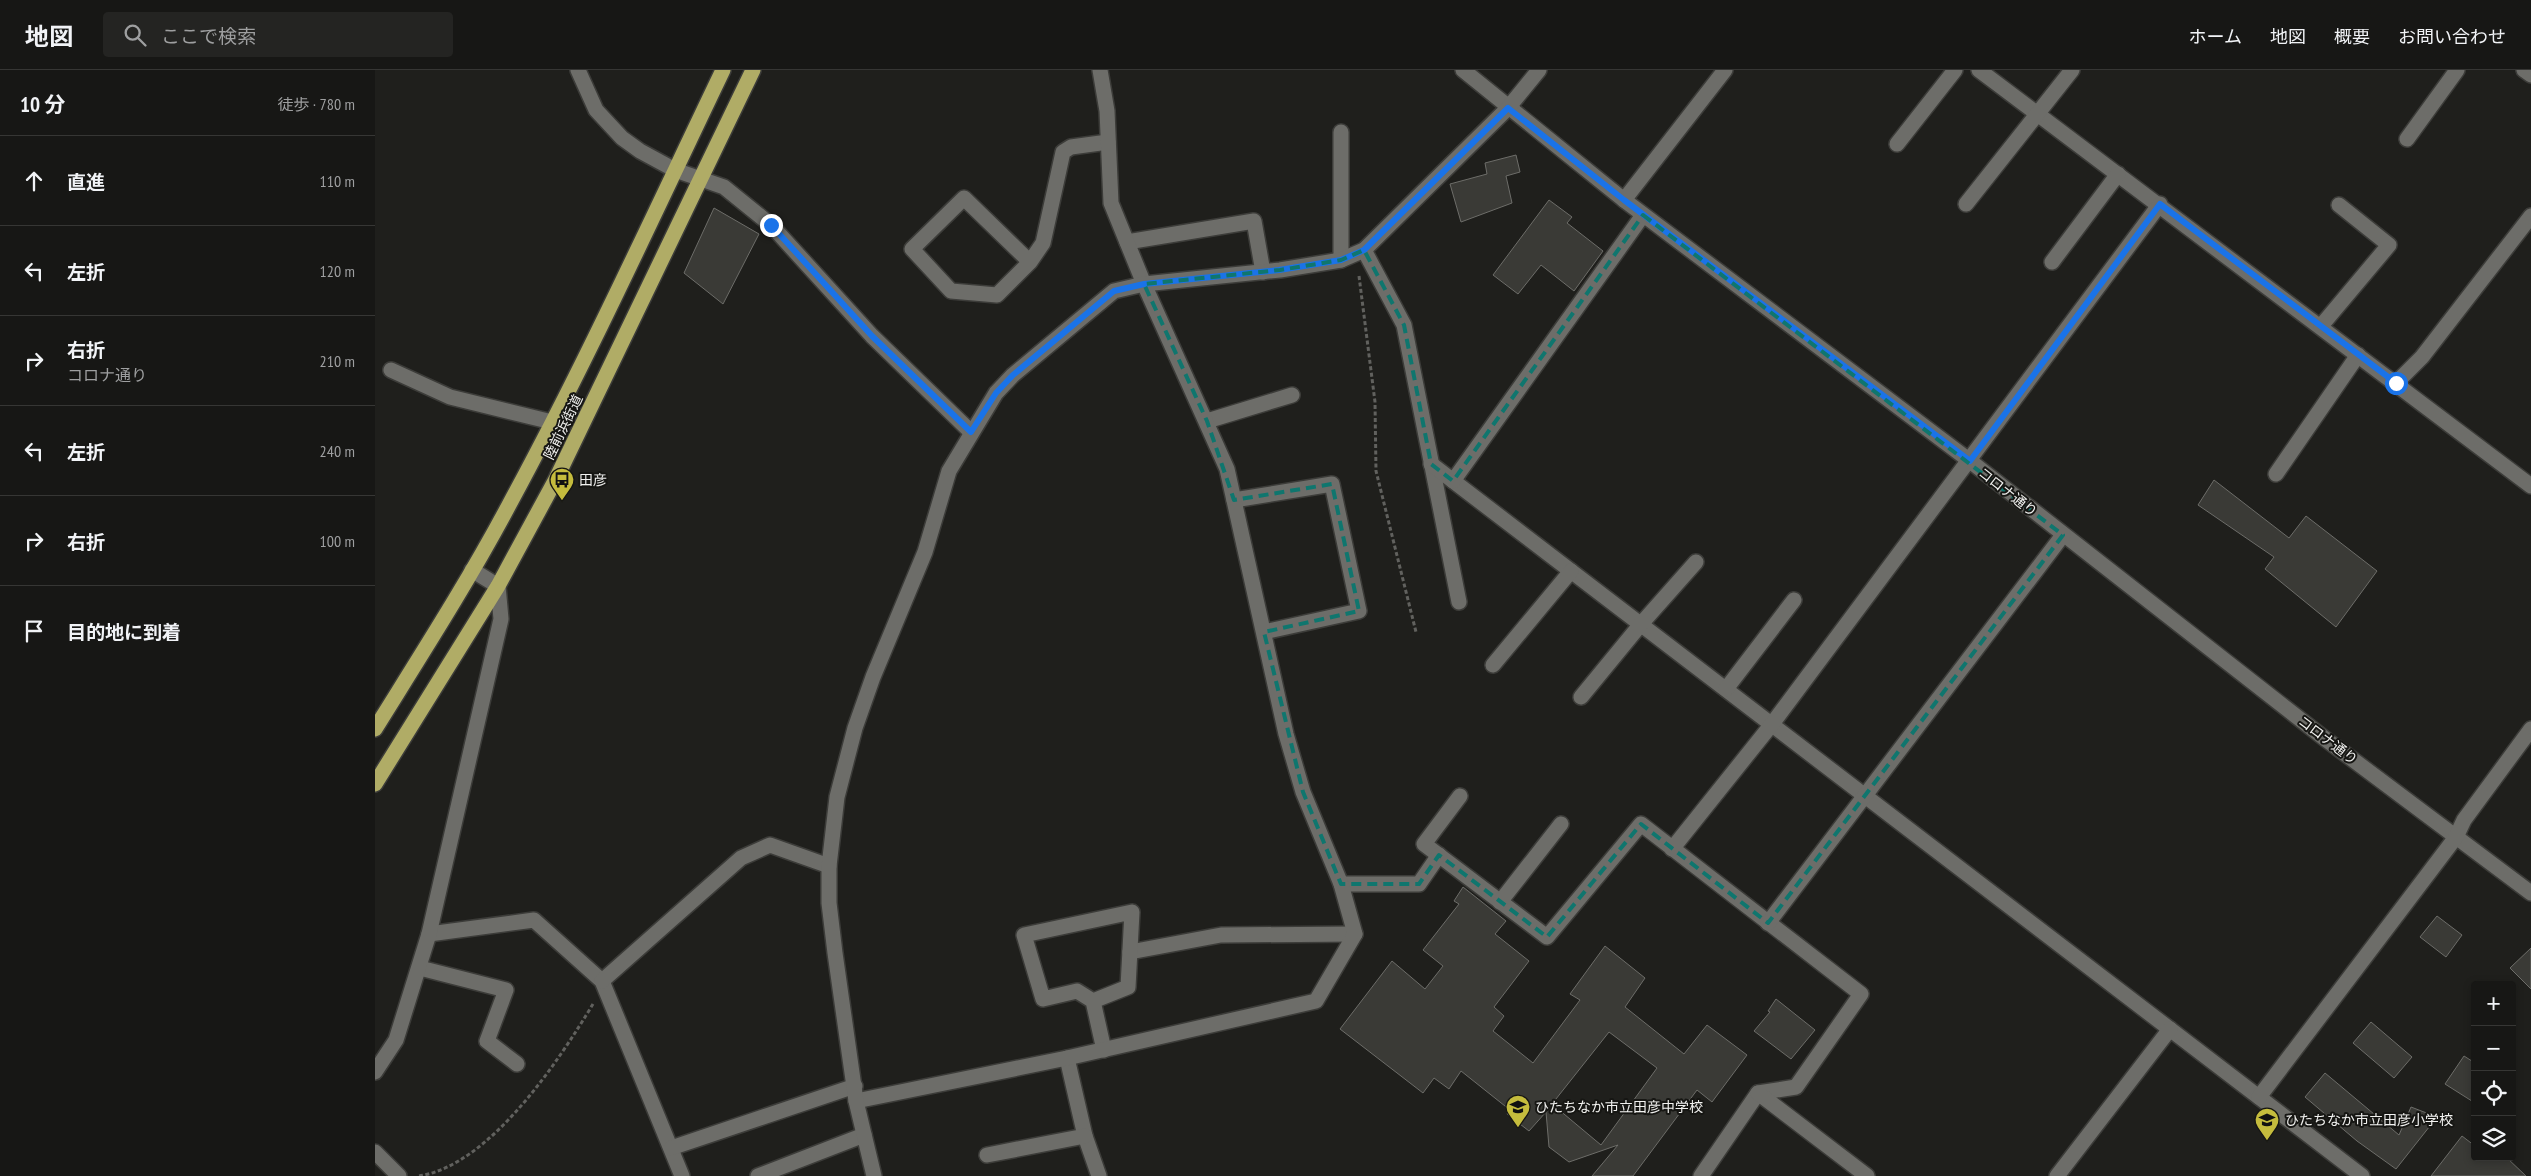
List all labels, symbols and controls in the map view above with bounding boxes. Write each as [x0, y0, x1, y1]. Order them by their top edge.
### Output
search box [103, 12, 453, 57]
text: 地図 [25, 21, 73, 52]
icon: search [121, 21, 149, 49]
text: ここで検索 [161, 24, 256, 48]
text: ホーム [2189, 25, 2242, 48]
text: 地図 [2270, 25, 2306, 48]
text: 概要 [2334, 25, 2370, 48]
text: お問い合わせ [2398, 25, 2506, 48]
text: 10 分 [20, 91, 65, 118]
text: 徒歩 · 780 m [277, 94, 355, 114]
icon: ahead [20, 167, 48, 195]
text: 直進 [67, 170, 105, 194]
text: 110 m [320, 171, 355, 191]
route end [760, 214, 783, 237]
icon: left [20, 257, 48, 285]
text: 左折 [67, 260, 105, 284]
text: 120 m [320, 261, 355, 281]
text: 右折 [67, 338, 105, 362]
icon: right [20, 347, 48, 375]
text: 210 m [320, 351, 355, 371]
text: コロナ通り [67, 365, 147, 385]
route start [2385, 372, 2408, 395]
street label: 陸前浜街道 [540, 392, 586, 462]
icon: left [20, 437, 48, 465]
text: 左折 [67, 440, 105, 464]
text: 240 m [320, 441, 355, 461]
street label: コロナ通り [1975, 463, 2041, 521]
bus stop icon: 田彦 [549, 467, 575, 501]
place label: 田彦 [579, 471, 607, 489]
icon: right [20, 527, 48, 555]
text: 右折 [67, 530, 105, 554]
text: 100 m [320, 531, 355, 551]
icon: arrive [20, 617, 48, 645]
text: 目的地に到着 [67, 620, 181, 644]
street label: コロナ通り [2295, 712, 2361, 768]
map controls [2471, 981, 2516, 1161]
button: + [2471, 981, 2516, 1026]
button: − [2471, 1026, 2516, 1071]
button: locate [2471, 1071, 2516, 1116]
school or university icon: ひたちなか市立田彦中学校 [1505, 1094, 1531, 1128]
place label: ひたちなか市立田彦中学校 [1535, 1098, 1703, 1116]
school or university icon: ひたちなか市立田彦小学校 [2254, 1107, 2280, 1141]
place label: ひたちなか市立田彦小学校 [2285, 1111, 2453, 1129]
button: layers [2471, 1116, 2516, 1161]

